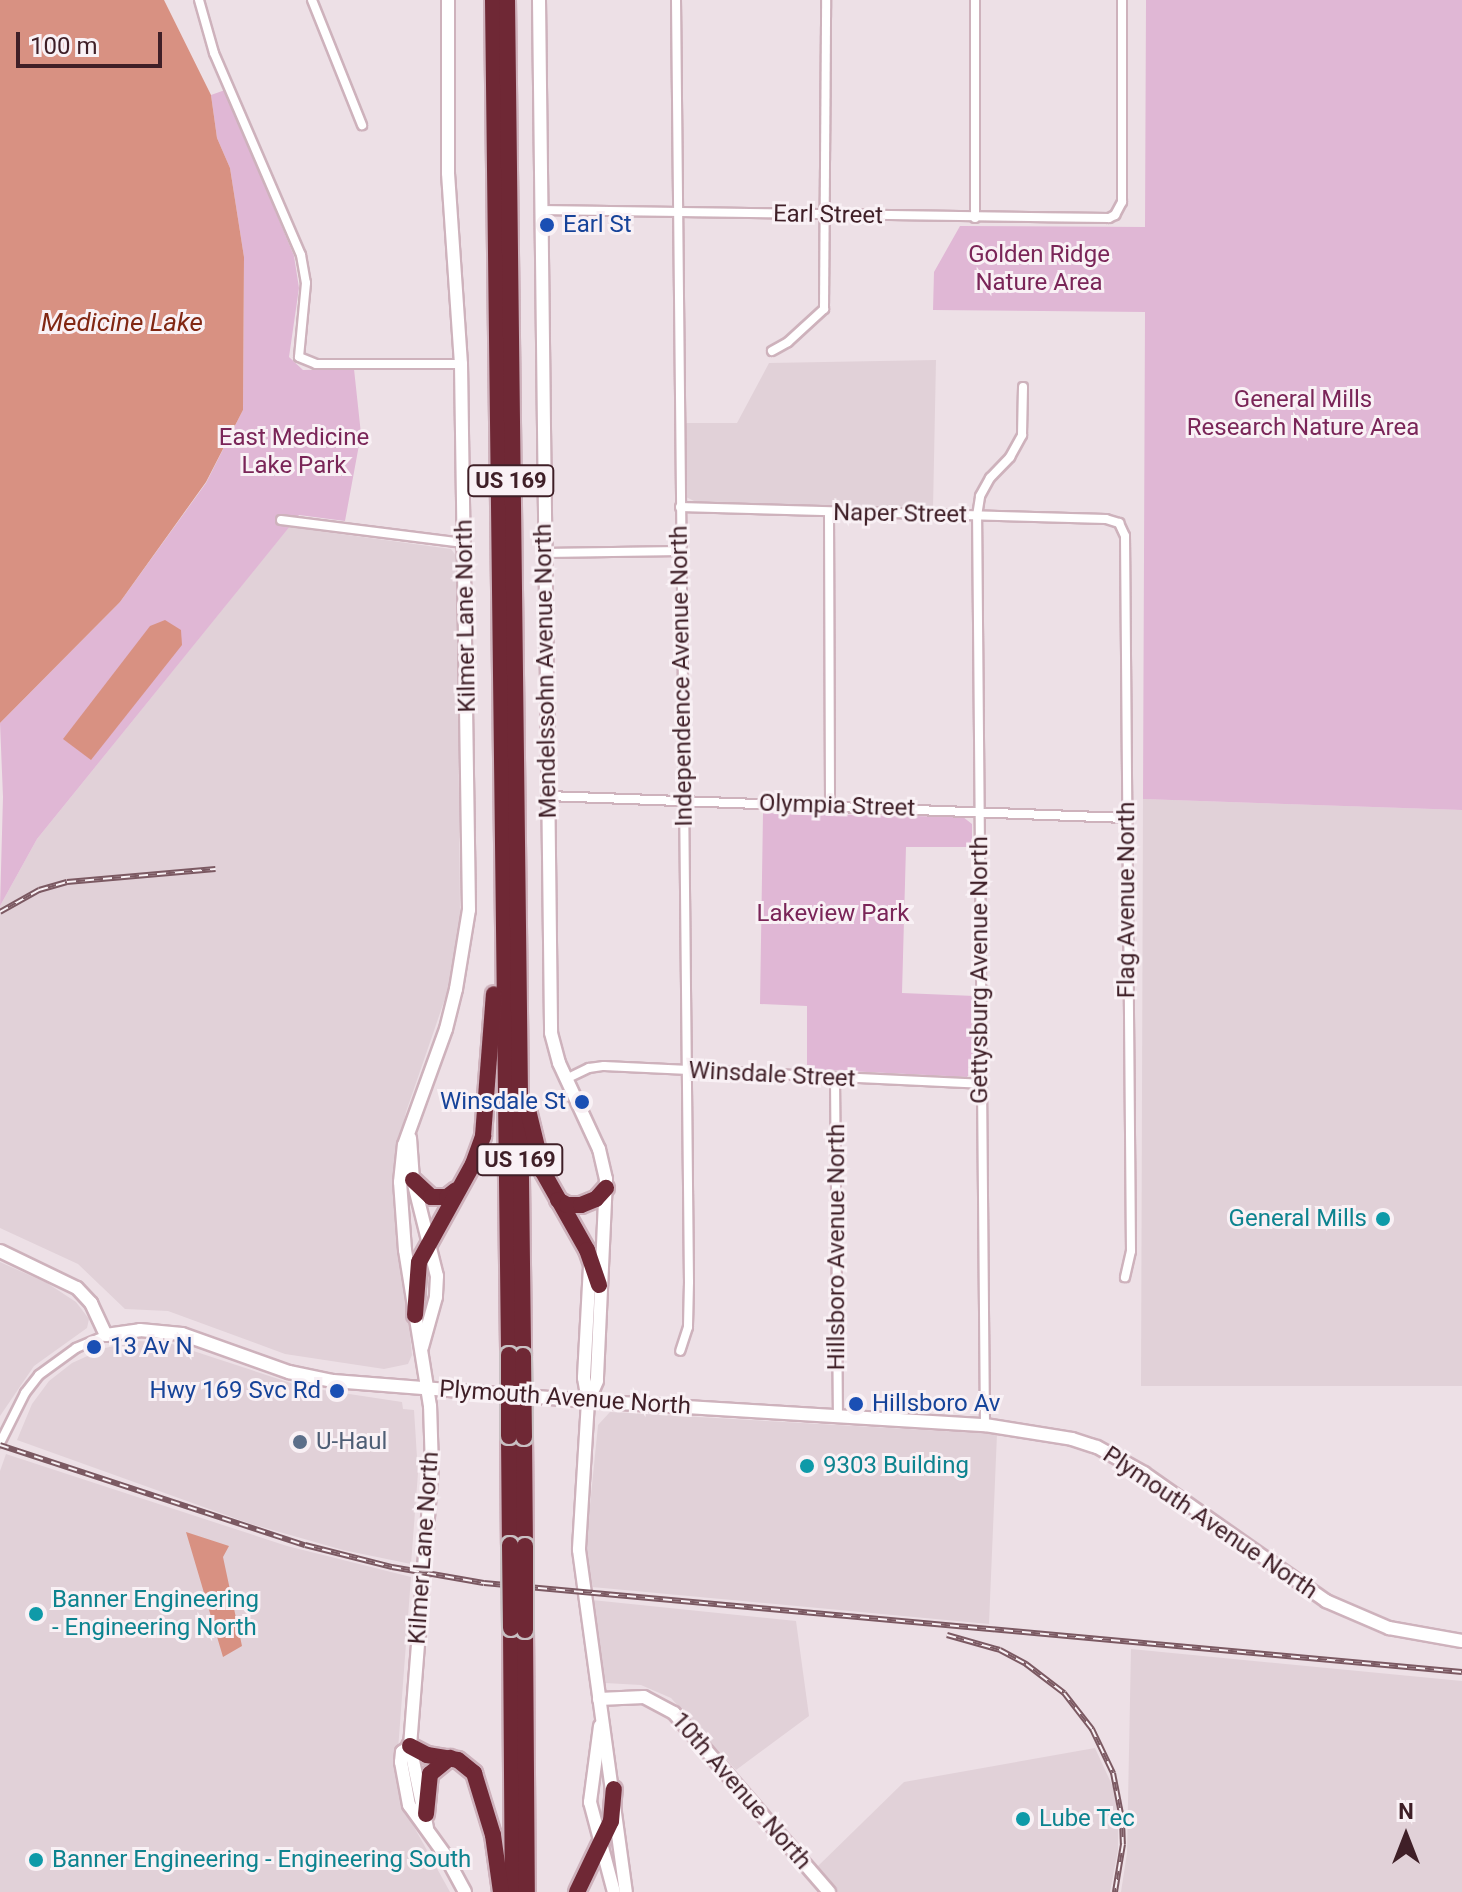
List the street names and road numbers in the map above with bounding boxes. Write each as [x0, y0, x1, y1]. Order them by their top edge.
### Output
street label: Earl Street [773, 200, 883, 230]
road number: US 169 [467, 463, 555, 499]
street label: Naper Street [833, 498, 967, 530]
street label: Kilmer Lane North [450, 519, 482, 713]
street label: Mendelssohn Avenue North [529, 523, 563, 819]
street label: Independence Avenue North [665, 525, 699, 827]
street label: Olympia Street [758, 789, 916, 823]
street label: Flag Avenue North [1113, 802, 1141, 998]
street label: Gettysburg Avenue North [966, 836, 994, 1104]
street label: Winsdale Street [688, 1056, 856, 1094]
street label: Hillsboro Avenue North [823, 1124, 851, 1370]
road number: US 169 [476, 1142, 564, 1178]
street label: Plymouth Avenue North [438, 1375, 692, 1421]
street label: Plymouth Avenue North [1097, 1441, 1323, 1605]
street label: Kilmer Lane North [403, 1451, 445, 1645]
street label: 10th Avenue North [665, 1706, 817, 1876]

